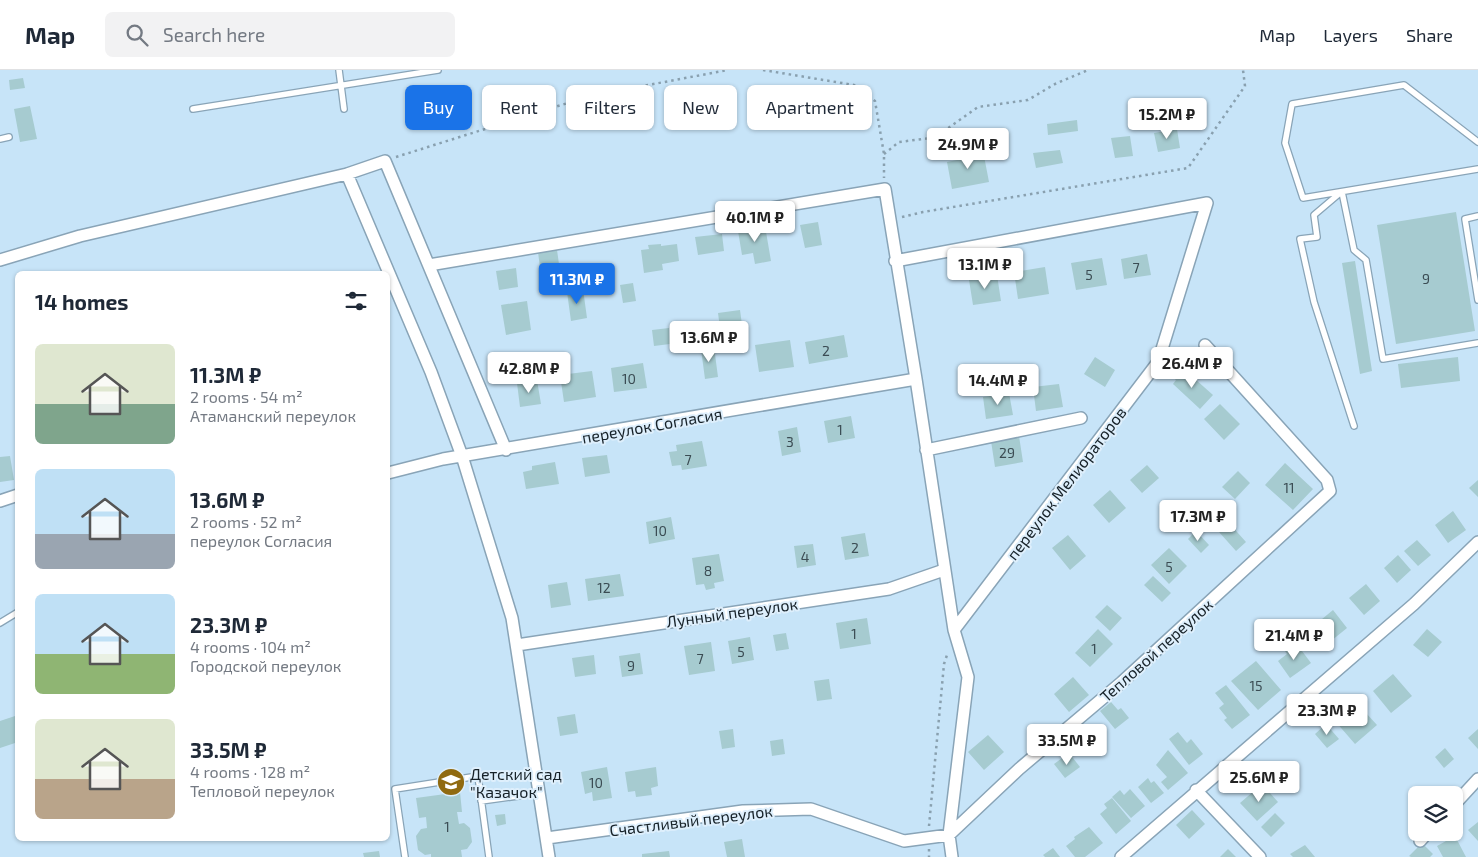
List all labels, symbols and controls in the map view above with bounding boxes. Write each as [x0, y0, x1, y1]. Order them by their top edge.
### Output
search box [105, 12, 455, 57]
text: Map [25, 20, 75, 49]
icon: search [123, 21, 151, 49]
text: Search here [163, 23, 265, 46]
text: Map [1259, 24, 1295, 46]
text: Layers [1323, 24, 1378, 46]
text: Share [1406, 24, 1453, 46]
chip: Buy [405, 85, 472, 130]
chip: Rent [482, 85, 556, 130]
chip: Filters [566, 85, 654, 130]
chip: New [664, 85, 737, 130]
chip: Apartment [747, 85, 872, 130]
pin: 15.2M ₽ [1121, 98, 1213, 140]
text: 15.2M ₽ [1139, 104, 1195, 123]
pin: 24.9M ₽ [922, 128, 1014, 170]
text: 24.9M ₽ [938, 134, 998, 153]
pin: 40.1M ₽ [709, 200, 801, 243]
text: 40.1M ₽ [726, 207, 784, 226]
pin: 13.1M ₽ [939, 248, 1031, 290]
text: 13.1M ₽ [958, 254, 1012, 273]
house number: 7 [1132, 259, 1140, 276]
pin: 11.3M ₽ [531, 262, 623, 305]
house number: 5 [1085, 266, 1093, 283]
text: 11.3M ₽ [550, 269, 604, 288]
house number: 9 [1422, 270, 1430, 287]
icon: filters [342, 287, 370, 315]
text: 14 homes [35, 289, 129, 314]
pin: 13.6M ₽ [663, 320, 755, 363]
text: 13.6M ₽ [681, 327, 737, 346]
house number: 2 [822, 342, 830, 359]
pin: 26.4M ₽ [1146, 346, 1238, 389]
pin: 42.8M ₽ [483, 352, 575, 394]
text: 26.4M ₽ [1162, 353, 1222, 372]
text: 42.8M ₽ [499, 358, 559, 377]
text: 11.3M ₽ [190, 362, 261, 387]
icon: home [75, 364, 135, 424]
pin: 14.4M ₽ [952, 364, 1044, 406]
house number: 10 [622, 370, 636, 387]
text: 14.4M ₽ [969, 370, 1027, 389]
text: 2 rooms · 54 m² [190, 387, 303, 406]
street label: переулок Согласия [580, 403, 724, 448]
street label: переулок Мелиораторов [1002, 403, 1131, 564]
text: Атаманский переулок [190, 406, 356, 425]
house number: 1 [837, 421, 843, 438]
house number: 3 [786, 433, 794, 450]
house number: 29 [999, 444, 1015, 461]
house number: 7 [684, 451, 692, 468]
house number: 11 [1283, 479, 1295, 496]
text: 13.6M ₽ [190, 487, 265, 512]
icon: home [75, 489, 135, 549]
pin: 17.3M ₽ [1152, 500, 1244, 542]
text: 17.3M ₽ [1170, 506, 1226, 525]
text: 2 rooms · 52 m² [190, 512, 302, 531]
house number: 10 [653, 522, 667, 539]
text: переулок Согласия [190, 531, 332, 550]
house number: 2 [851, 539, 859, 556]
house number: 4 [801, 548, 809, 565]
house number: 5 [1165, 558, 1173, 575]
house number: 8 [704, 562, 712, 579]
house number: 12 [597, 579, 611, 596]
street label: Лунный переулок [665, 593, 799, 632]
street label: Тепловой переулок [1096, 594, 1217, 706]
text: 23.3M ₽ [190, 612, 267, 637]
icon: home [75, 614, 135, 674]
pin: 21.4M ₽ [1248, 618, 1340, 661]
house number: 1 [851, 625, 857, 642]
text: 21.4M ₽ [1265, 625, 1323, 644]
text: 4 rooms · 104 m² [190, 637, 311, 656]
house number: 1 [1091, 640, 1097, 657]
house number: 5 [737, 643, 745, 660]
house number: 7 [696, 650, 704, 667]
text: Городской переулок [190, 656, 341, 675]
house number: 9 [627, 657, 635, 674]
house number: 15 [1249, 677, 1263, 694]
pin: 23.3M ₽ [1281, 694, 1373, 736]
text: 23.3M ₽ [1298, 700, 1356, 719]
pin: 33.5M ₽ [1021, 724, 1113, 766]
text: 33.5M ₽ [1038, 730, 1096, 749]
text: 33.5M ₽ [190, 737, 267, 762]
icon: home [75, 739, 135, 799]
pin: 25.6M ₽ [1213, 760, 1305, 803]
text: 4 rooms · 128 m² [190, 762, 310, 781]
place label: Детский сад "Казачок" [470, 764, 562, 801]
school or university icon: Детский сад "Казачок" [436, 767, 466, 797]
text: 25.6M ₽ [1229, 767, 1289, 786]
house number: 10 [589, 774, 603, 791]
text: Тепловой переулок [190, 781, 335, 800]
map controls [1408, 786, 1463, 841]
button: layers [1408, 786, 1463, 841]
street label: Счастливый переулок [608, 801, 774, 840]
house number: 1 [444, 818, 450, 835]

